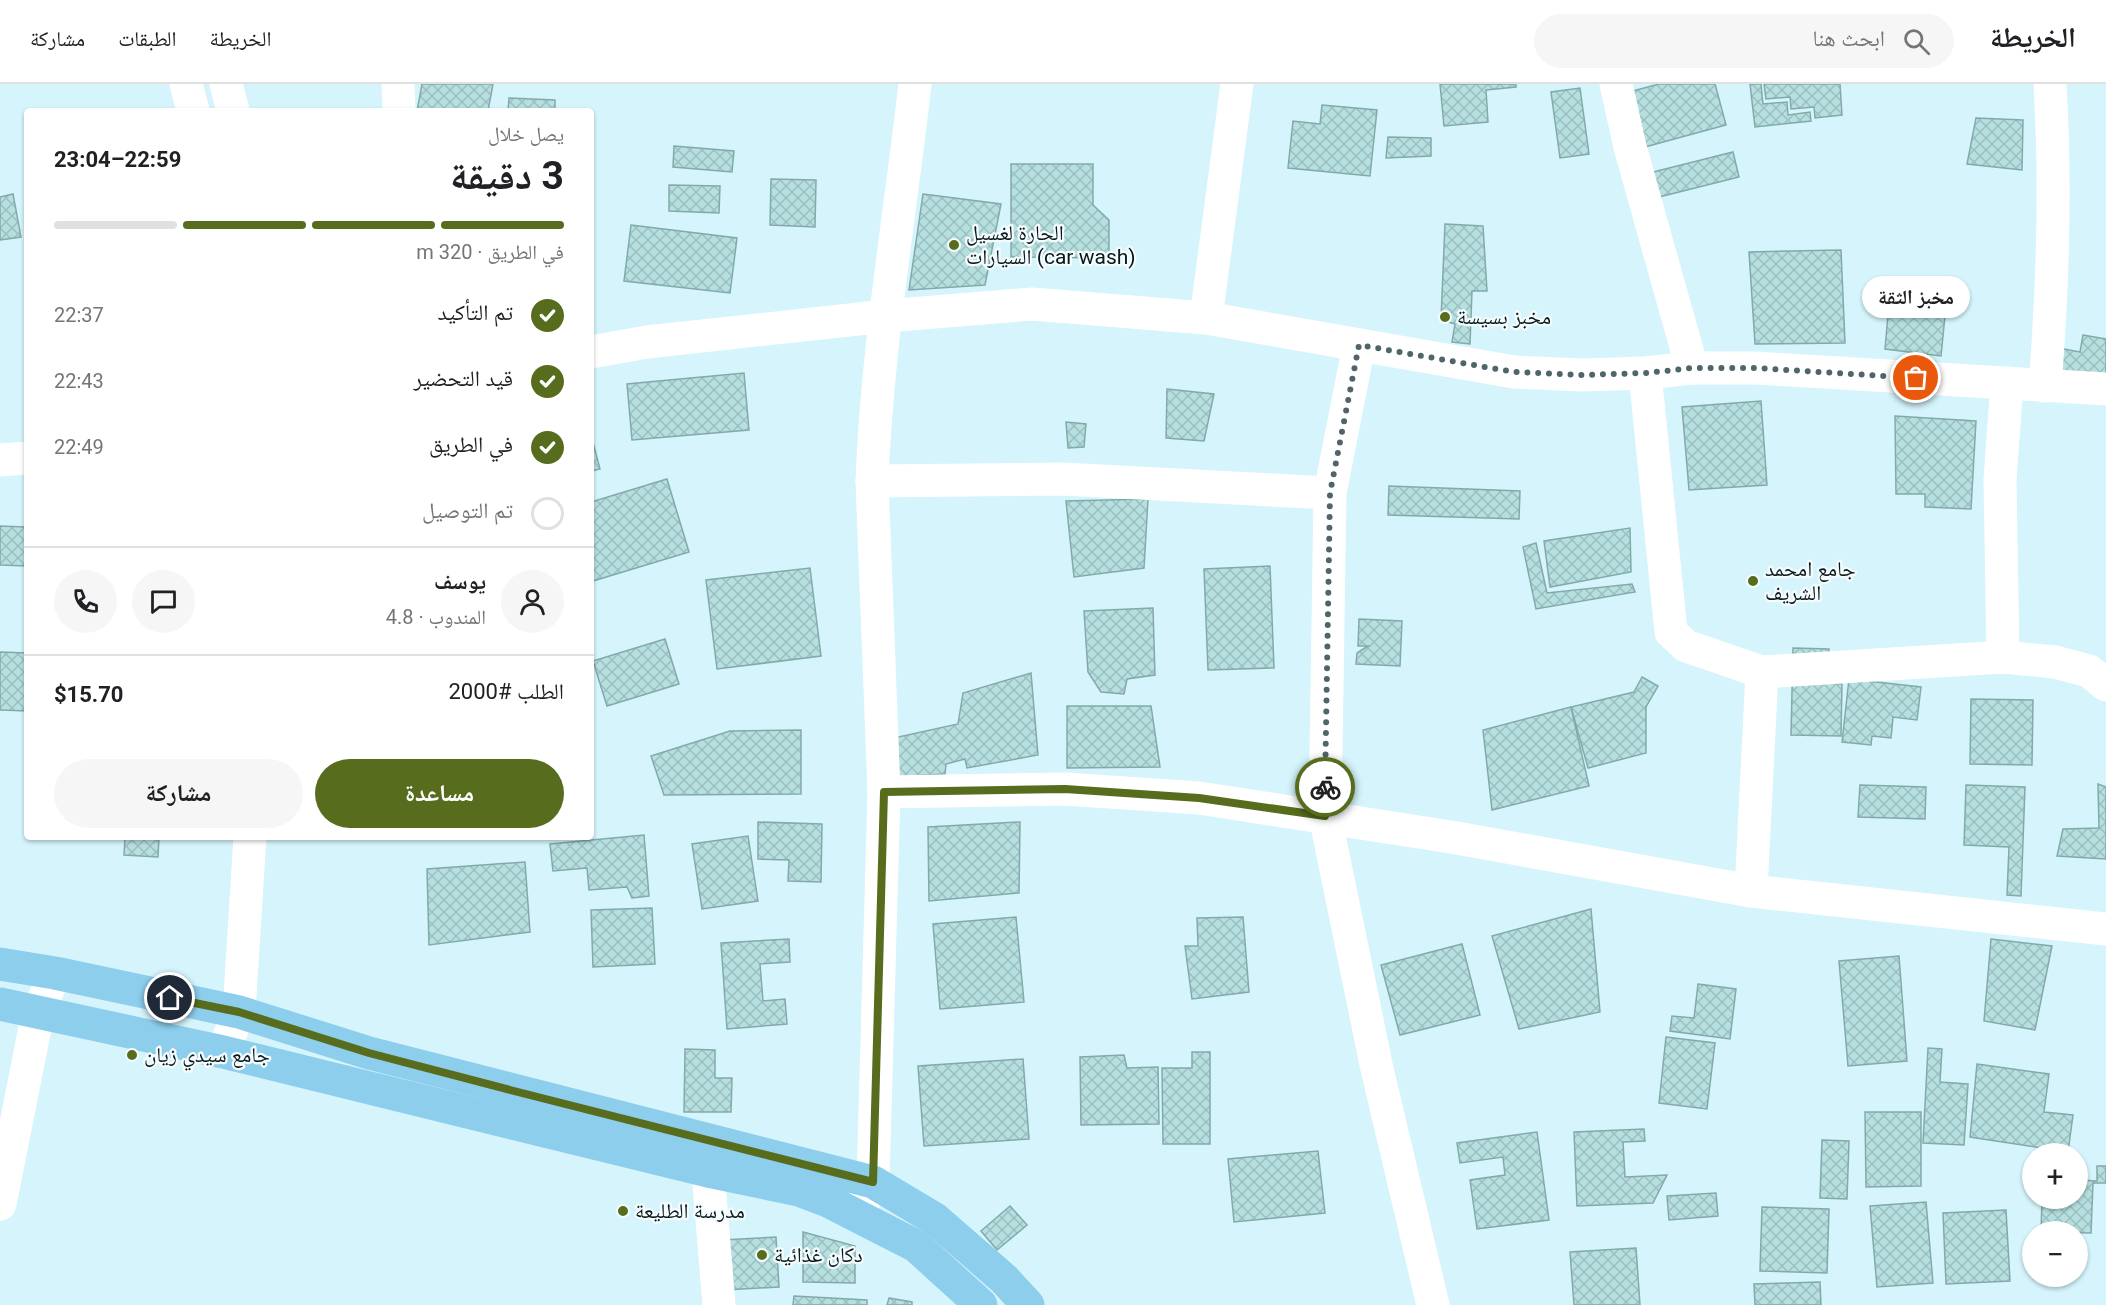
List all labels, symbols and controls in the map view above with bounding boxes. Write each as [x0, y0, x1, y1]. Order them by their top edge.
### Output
search box [1534, 14, 1954, 68]
text: الخريطة [1990, 21, 2076, 54]
icon: search [1900, 25, 1933, 58]
text: ابحث هنا [1813, 26, 1885, 51]
text: مشاركة [30, 27, 85, 51]
text: الطبقات [118, 27, 177, 51]
text: الخريطة [210, 27, 271, 51]
text: يصل خلال [488, 122, 564, 146]
text: 22:59–23:04 [54, 147, 181, 172]
text: 3 دقيقة [450, 153, 564, 199]
place label: الحارة لغسيل السيارات (car wash) [966, 221, 1136, 269]
marker: الحارة لغسيل السيارات (car wash) [947, 238, 961, 252]
text: في الطريق · 320 m [416, 240, 564, 264]
callout: مخبز الثقة [1862, 276, 1970, 318]
text: مخبز الثقة [1878, 285, 1954, 309]
icon: check [531, 299, 564, 332]
text: تم التأكيد [438, 300, 513, 325]
text: 22:37 [54, 303, 104, 327]
place label: مخبز بسيسة [1457, 305, 1551, 329]
marker: مخبز بسيسة [1438, 310, 1452, 324]
pin [1890, 352, 1941, 403]
icon: bag [1899, 361, 1932, 394]
icon: check [531, 365, 564, 398]
text: قيد التحضير [414, 366, 513, 391]
text: 22:43 [54, 369, 104, 393]
icon: check [531, 431, 564, 464]
text: في الطريق [429, 432, 513, 457]
text: 22:49 [54, 435, 104, 459]
text: تم التوصيل [422, 498, 513, 523]
place label: جامع امحمد الشريف [1765, 557, 1856, 605]
text: يوسف [434, 569, 486, 594]
button: phone [54, 570, 117, 633]
button: chat [132, 570, 195, 633]
button: person [501, 570, 564, 633]
marker: جامع امحمد الشريف [1746, 574, 1760, 588]
text: المندوب · 4.8 [386, 605, 486, 629]
text: الطلب #2000 [448, 679, 564, 704]
text: $15.70 [54, 682, 124, 707]
courier [1295, 757, 1355, 817]
button: مشاركة [54, 759, 303, 828]
button: مساعدة [315, 759, 564, 828]
icon: bike [1309, 771, 1342, 804]
pin [144, 972, 195, 1023]
icon: home [153, 981, 186, 1014]
place label: جامع سيدي زيان [144, 1043, 270, 1071]
marker: جامع سيدي زيان [125, 1048, 139, 1062]
map controls [2022, 1143, 2088, 1287]
button: + [2022, 1143, 2088, 1209]
place label: مدرسة الطليعة [635, 1199, 745, 1223]
marker: مدرسة الطليعة [616, 1204, 630, 1218]
button: − [2022, 1221, 2088, 1287]
place label: دكان غذائية [774, 1243, 863, 1267]
marker: دكان غذائية [755, 1248, 769, 1262]

